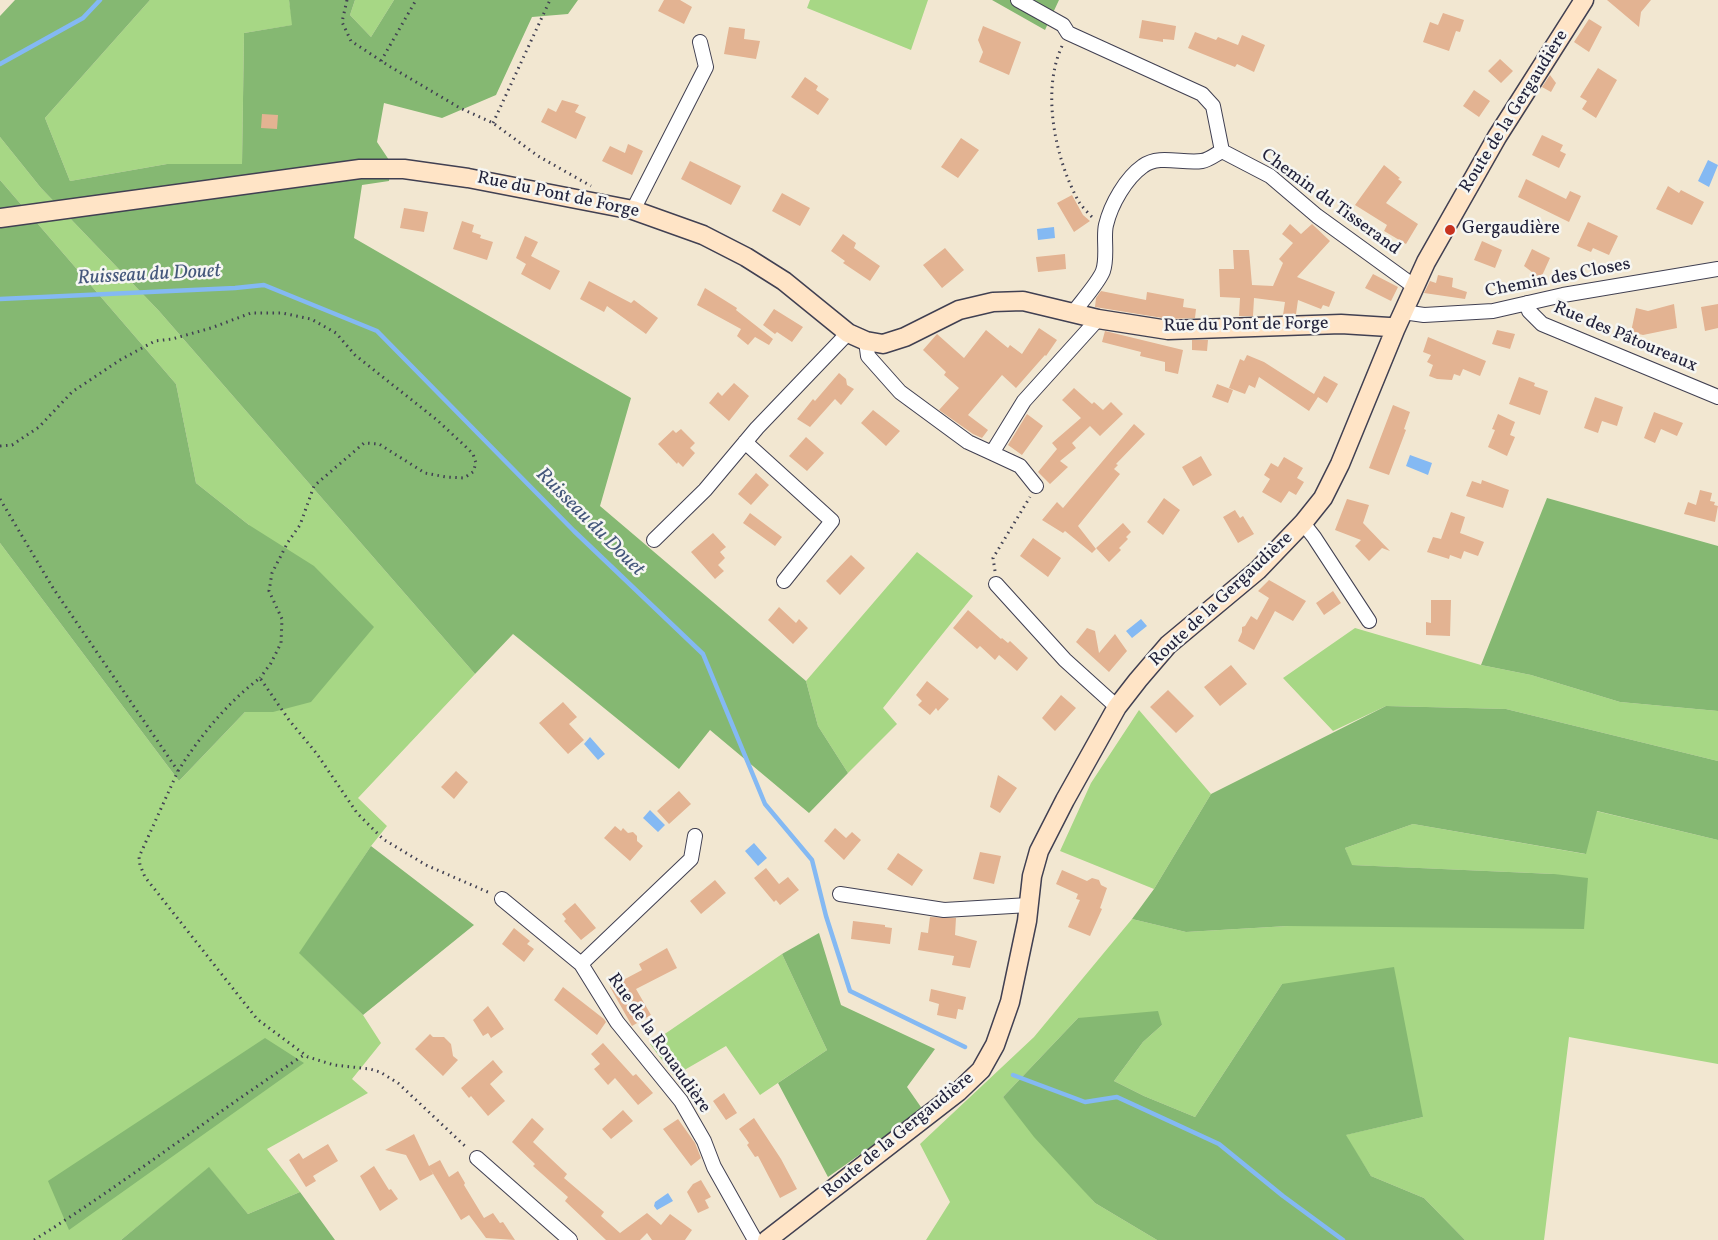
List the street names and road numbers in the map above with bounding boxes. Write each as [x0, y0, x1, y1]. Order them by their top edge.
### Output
street label: Route de la Gergaudière [1456, 27, 1574, 197]
street label: Chemin du Tisserand [1256, 145, 1404, 261]
street label: Rue du Pont de Forge [475, 168, 641, 224]
street label: Chemin des Closes [1484, 254, 1632, 304]
street label: Rue des Pâtoureaux [1550, 298, 1700, 378]
street label: Rue du Pont de Forge [1163, 314, 1329, 338]
street label: Route de la Gergaudière [1146, 528, 1298, 672]
street label: Rue de la Rouaudière [602, 970, 714, 1118]
street label: Route de la Gergaudière [819, 1068, 979, 1204]

